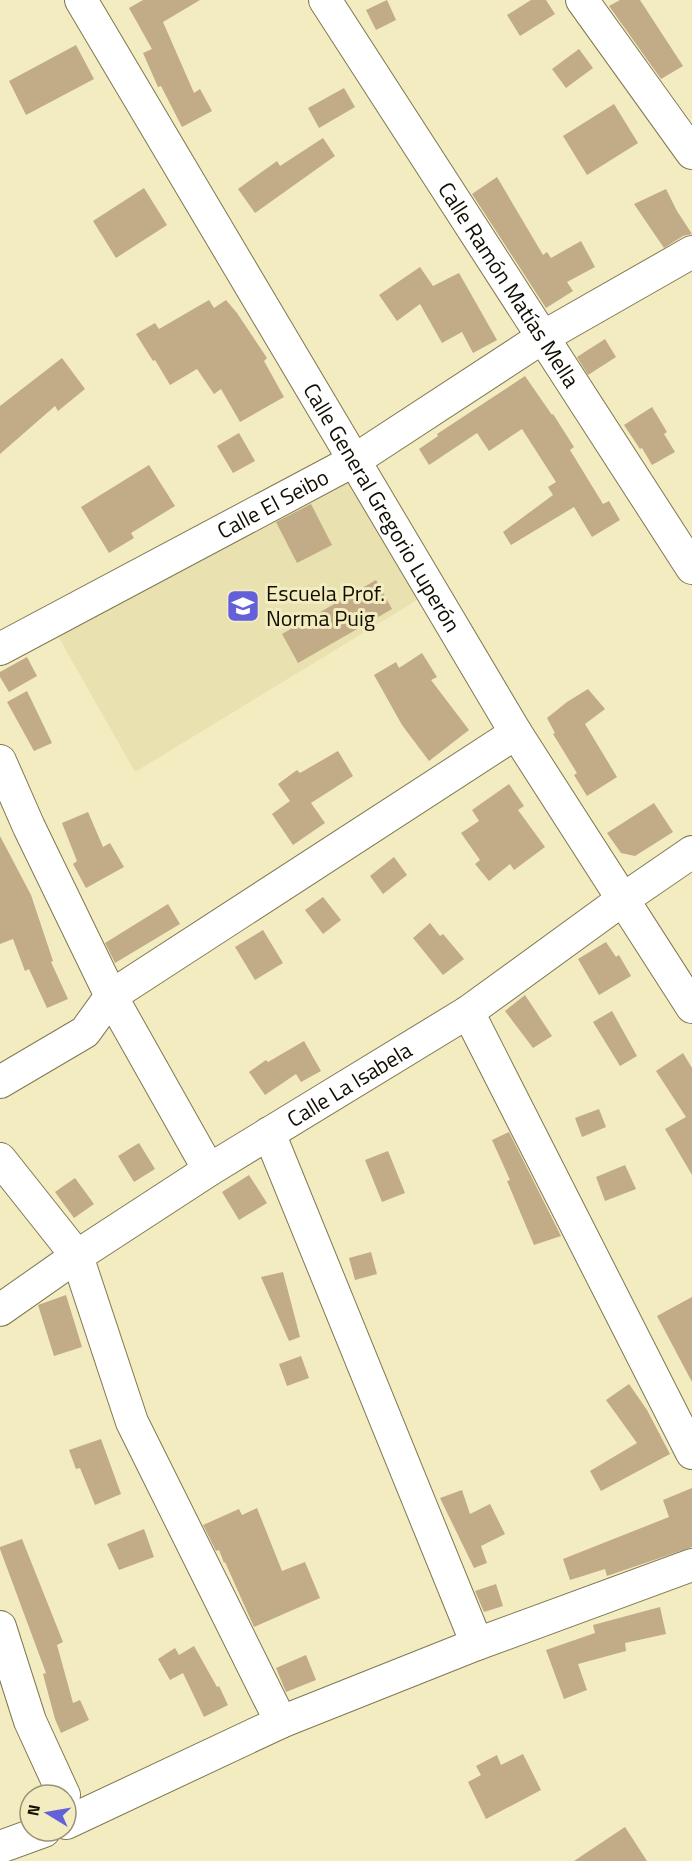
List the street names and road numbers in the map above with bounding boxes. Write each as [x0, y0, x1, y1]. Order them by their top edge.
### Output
street label: Calle Ramón Matías Mella [430, 175, 588, 394]
street label: Calle General Gregorio Luperón [295, 376, 469, 639]
street label: Calle El Seibo [211, 460, 335, 548]
street label: Calle La Isabela [280, 1033, 418, 1136]

